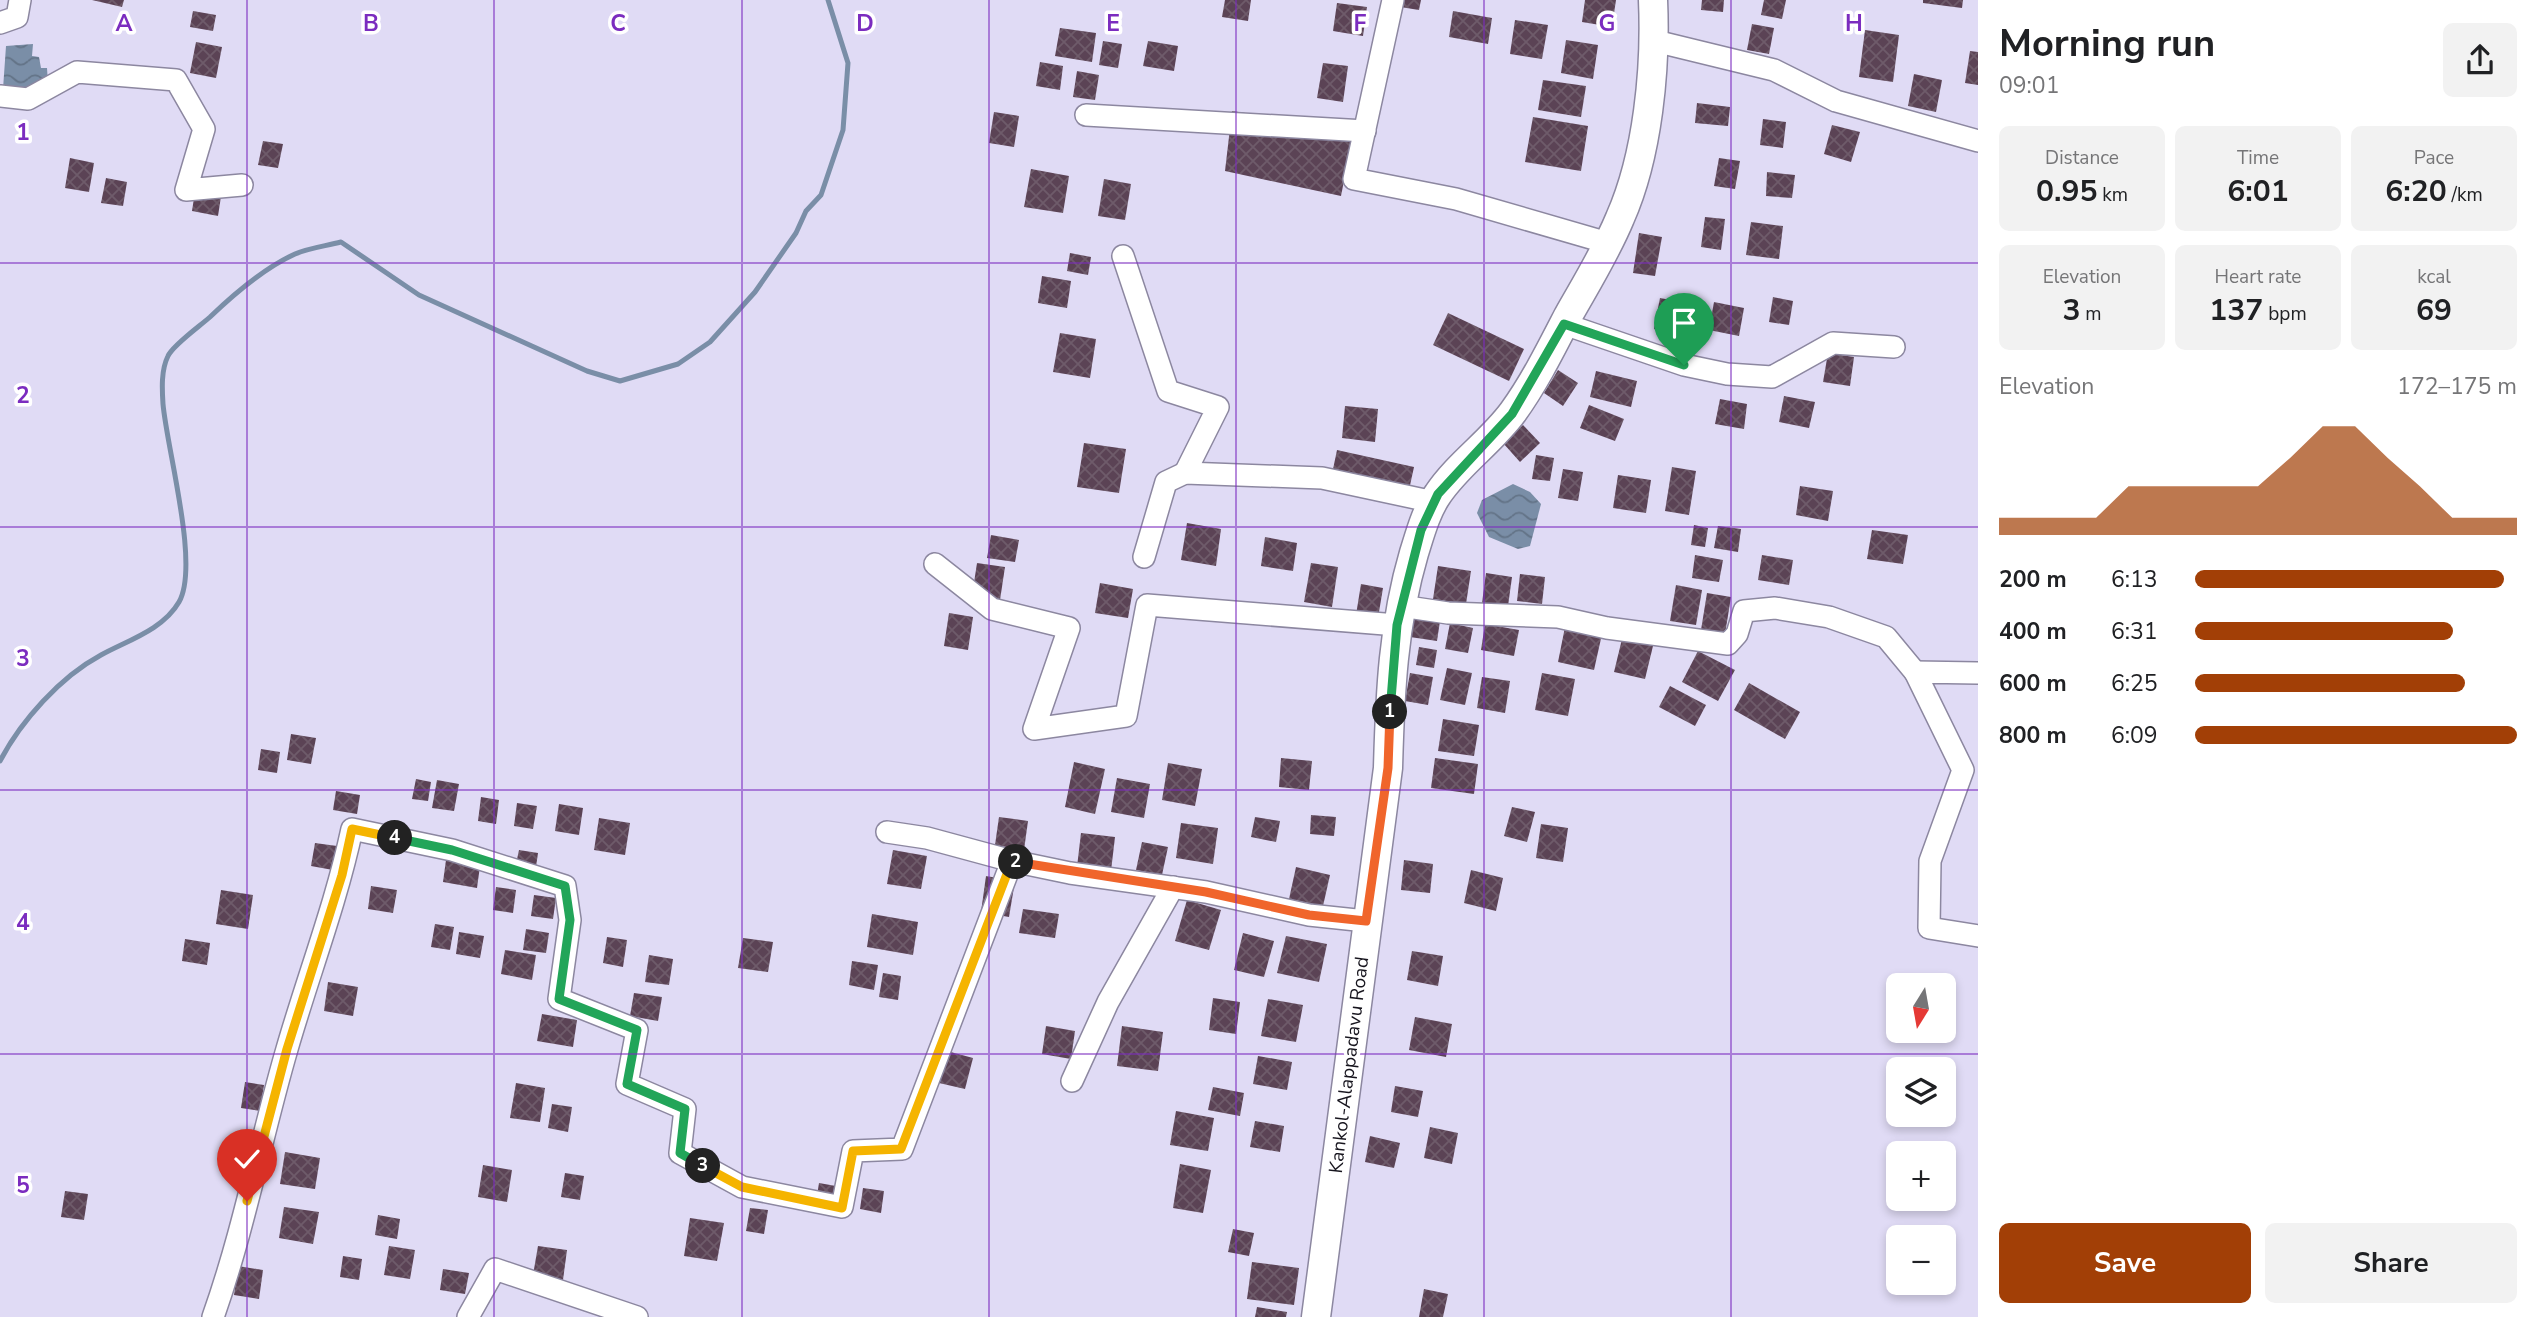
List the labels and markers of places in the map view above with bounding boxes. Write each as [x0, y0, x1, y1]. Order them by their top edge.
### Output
pin [1654, 293, 1714, 365]
pin: 1 [1372, 694, 1408, 730]
pin: 4 [378, 820, 412, 856]
pin: 2 [998, 844, 1034, 880]
pin [217, 1129, 277, 1201]
pin: 3 [686, 1148, 720, 1184]

